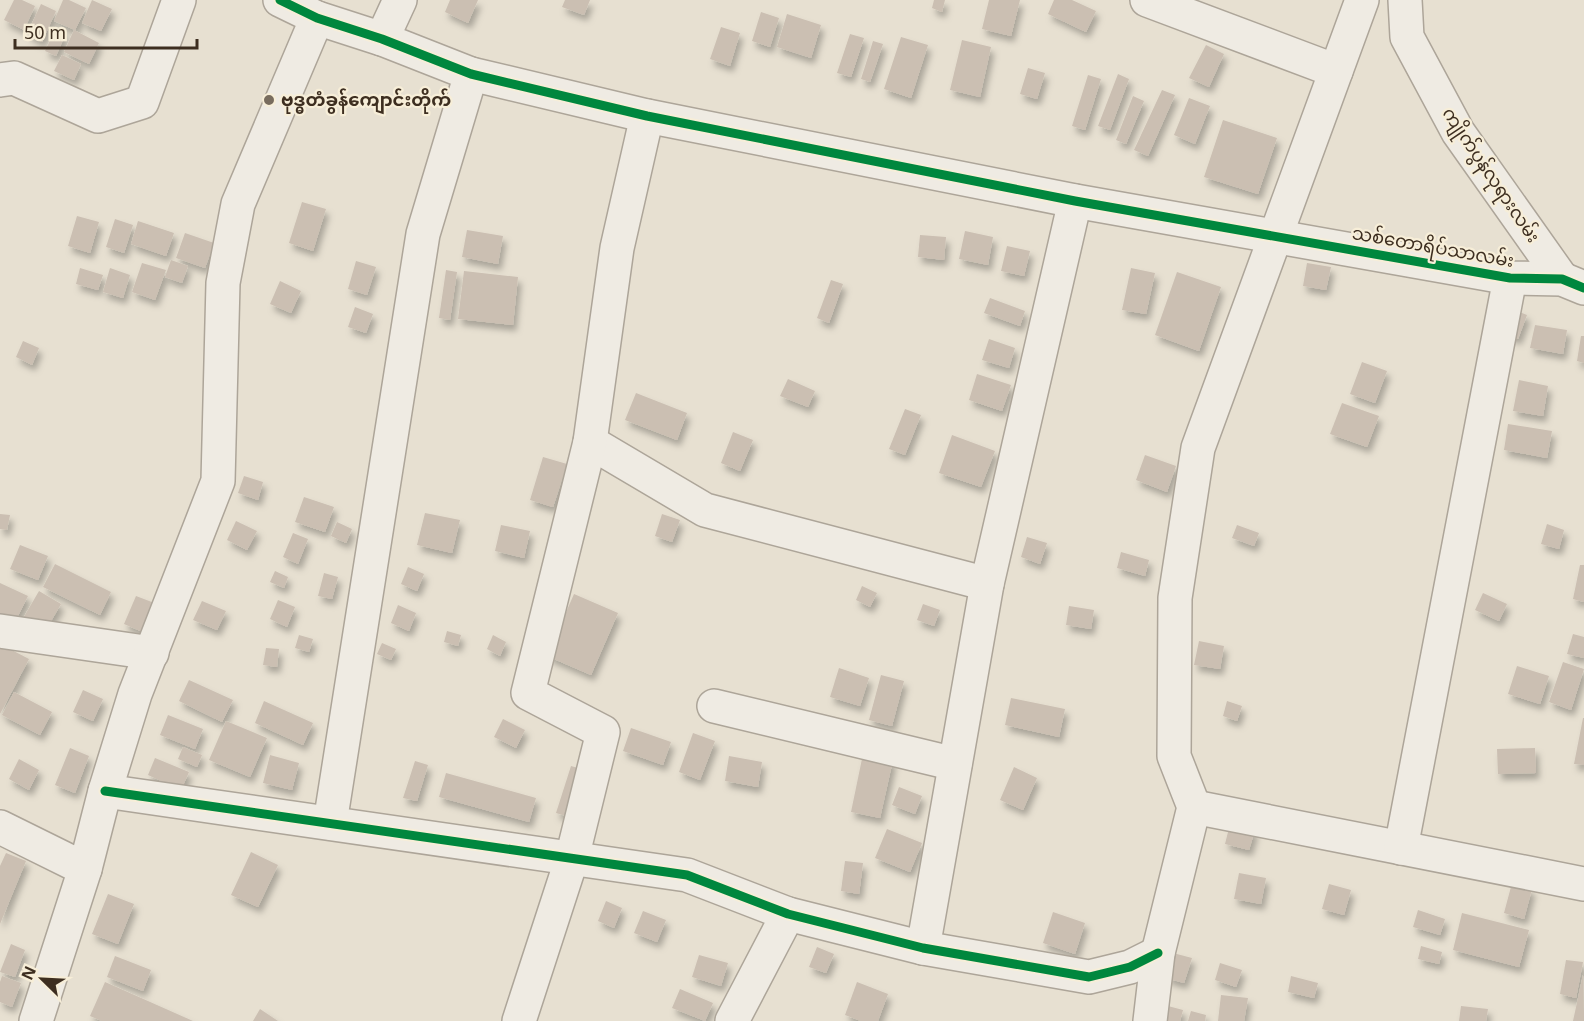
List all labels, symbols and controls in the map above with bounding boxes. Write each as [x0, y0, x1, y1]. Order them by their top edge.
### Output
scale bar [15, 12, 196, 50]
text: 50 m [24, 15, 66, 54]
place label: ဗုဒ္ဓတံခွန်ကျောင်းတိုက် [281, 82, 451, 121]
marker: ဗုဒ္ဓတံခွန်ကျောင်းတိုက် [262, 93, 276, 107]
street label: ကျိုက်ပွန်လုရားလမ်း [1429, 99, 1550, 252]
street label: သစ်တောရိပ်သာလမ်း [1349, 215, 1517, 282]
north arrow [12, 949, 72, 1009]
text: N [12, 961, 49, 987]

